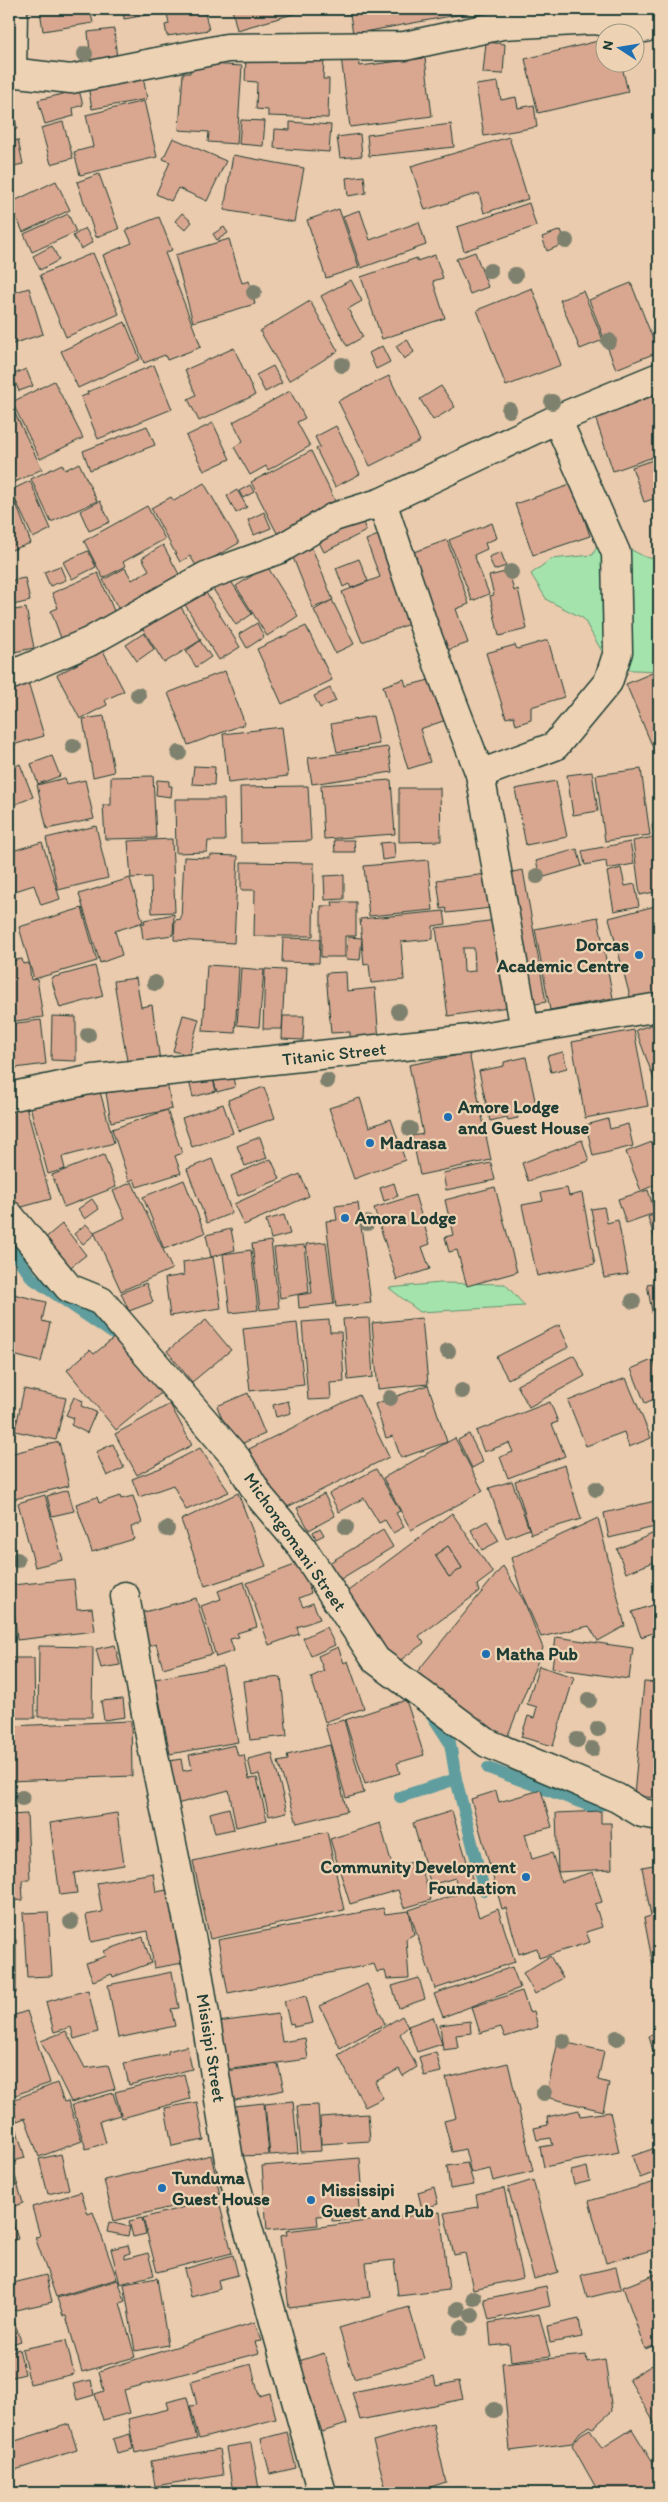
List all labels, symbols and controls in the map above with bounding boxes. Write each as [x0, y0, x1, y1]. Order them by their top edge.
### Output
north arrow [596, 22, 646, 72]
text: N [598, 39, 617, 52]
place label: Dorcas Academic Centre [496, 934, 629, 977]
marker: Dorcas Academic Centre [633, 949, 645, 961]
street label: Titanic Street [281, 1038, 387, 1070]
place label: Amore Lodge and Guest House [457, 1096, 590, 1139]
marker: Amore Lodge and Guest House [442, 1111, 454, 1123]
place label: Madrasa [380, 1132, 447, 1154]
marker: Madrasa [364, 1137, 376, 1149]
place label: Amora Lodge [354, 1207, 457, 1229]
marker: Amora Lodge [339, 1212, 351, 1224]
street label: Michongomani Street [239, 1468, 351, 1616]
place label: Matha Pub [496, 1643, 578, 1665]
marker: Matha Pub [480, 1648, 492, 1660]
place label: Community Development Foundation [321, 1856, 517, 1899]
marker: Community Development Foundation [520, 1871, 532, 1883]
street label: Misisipi Street [192, 1992, 230, 2104]
place label: Tunduma Guest House [171, 2167, 270, 2210]
place label: Mississipi Guest and Pub [321, 2179, 434, 2222]
marker: Tunduma Guest House [156, 2182, 168, 2194]
marker: Mississipi Guest and Pub [305, 2194, 317, 2206]

